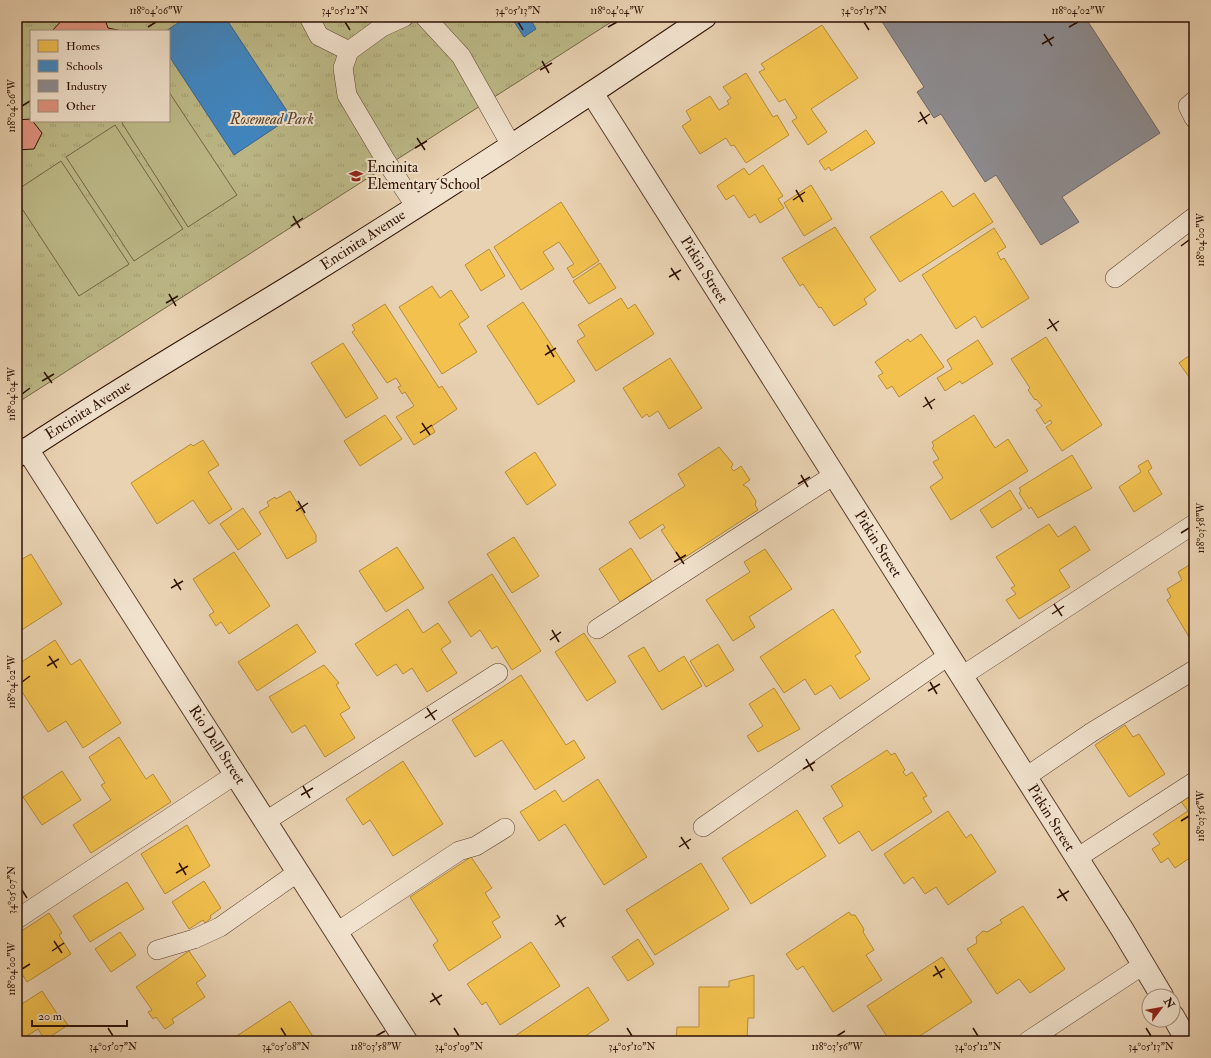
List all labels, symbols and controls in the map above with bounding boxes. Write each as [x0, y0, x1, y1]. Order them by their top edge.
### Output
text: 118°04'06"W [129, 5, 183, 17]
text: 34°05'12"N [322, 5, 368, 17]
text: 34°05'13"N [495, 5, 541, 17]
text: 118°04'04"W [590, 5, 645, 17]
text: 34°05'15"N [841, 5, 887, 17]
text: 118°04'02"W [1051, 5, 1105, 17]
legend [30, 30, 170, 122]
text: Homes [66, 39, 100, 54]
text: Schools [66, 59, 103, 74]
text: 118°04'06"W [6, 79, 18, 133]
text: Industry [66, 79, 108, 94]
text: Other [66, 99, 96, 114]
park label: Rosemead Park [229, 110, 314, 129]
place label: Encinita Elementary School [367, 158, 480, 194]
school or university icon: Encinita Elementary School [348, 168, 364, 184]
street label: Encinita Avenue [317, 205, 409, 275]
text: 118°04'00"W [1195, 213, 1207, 267]
street label: Pitkin Street [676, 233, 732, 307]
text: 118°04'04"W [6, 366, 18, 421]
street label: Encinita Avenue [42, 376, 134, 444]
text: 118°03'58"W [1195, 502, 1207, 553]
street label: Pitkin Street [850, 507, 906, 581]
text: 118°04'02"W [6, 655, 18, 709]
street label: Rio Dell Street [184, 702, 250, 788]
street label: Pitkin Street [1023, 781, 1079, 855]
text: 118°03'56"W [1195, 790, 1207, 841]
text: 34°05'07"N [6, 866, 18, 914]
text: 118°04'00"W [6, 942, 18, 996]
north arrow [1141, 988, 1181, 1028]
text: N [1160, 994, 1178, 1012]
scale bar [32, 1002, 127, 1028]
text: 20 m [38, 1009, 63, 1024]
text: 34°05'07"N [89, 1041, 137, 1053]
text: 34°05'08"N [262, 1041, 310, 1053]
text: 118°03'58"W [351, 1041, 402, 1053]
text: 34°05'09"N [435, 1041, 483, 1053]
text: 34°05'10"N [609, 1041, 655, 1053]
text: 118°03'56"W [812, 1041, 863, 1053]
text: 34°05'12"N [955, 1041, 1001, 1053]
text: 34°05'13"N [1128, 1041, 1174, 1053]

